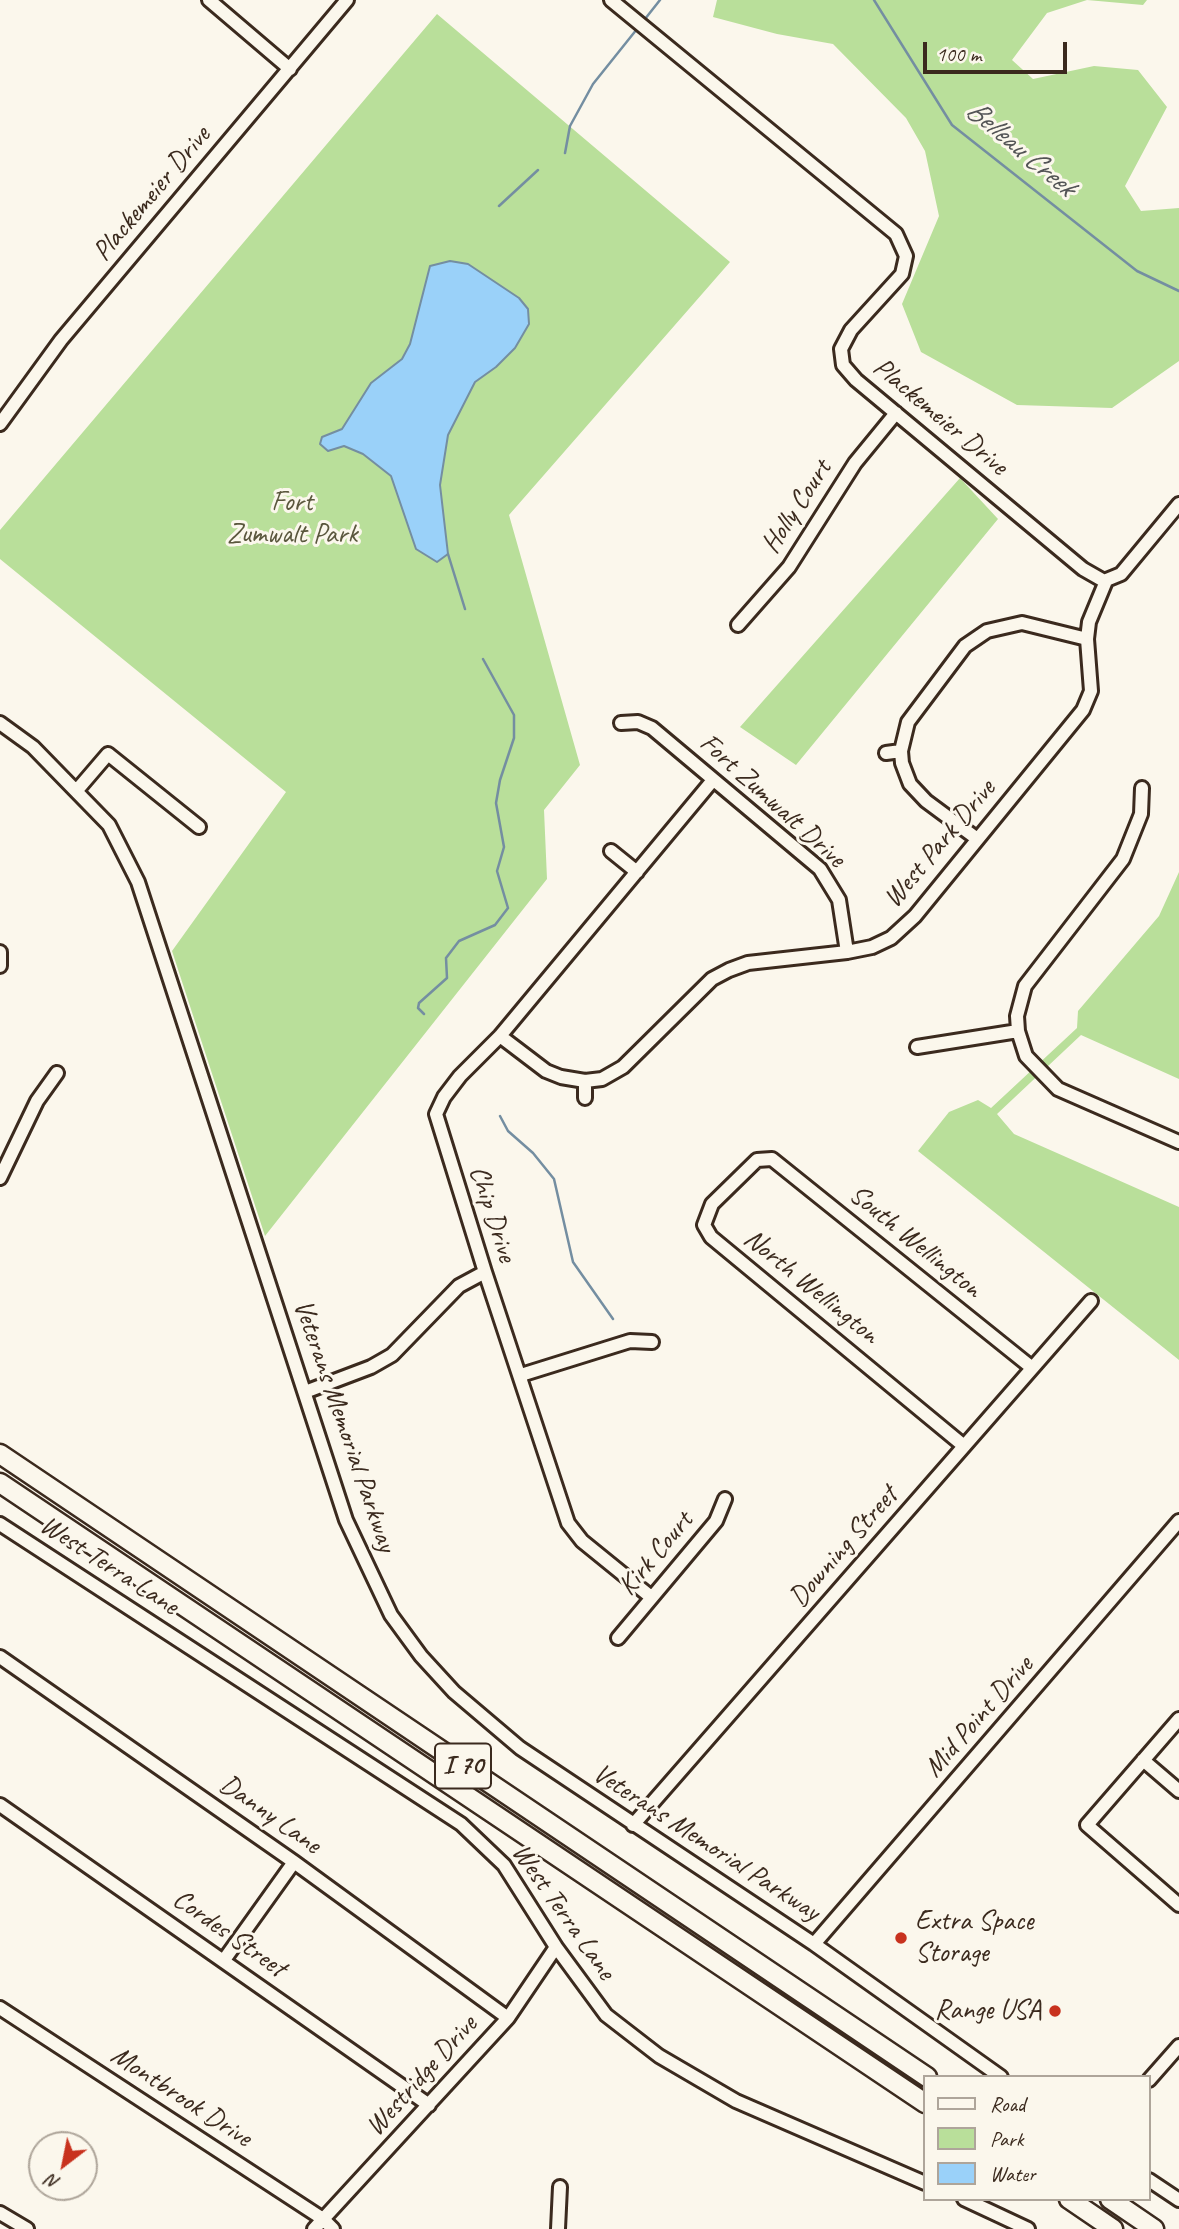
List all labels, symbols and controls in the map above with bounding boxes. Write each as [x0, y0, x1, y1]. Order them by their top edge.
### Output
scale bar [927, 28, 1070, 72]
text: 100 m [936, 41, 981, 67]
water label: Belleau Creek [958, 93, 1082, 205]
street label: Plackemeier Drive [86, 120, 218, 268]
street label: Plackemeier Drive [866, 351, 1014, 483]
street label: Holly Court [755, 454, 839, 560]
park label: Fort Zumwalt Park [227, 486, 357, 552]
street label: Fort Zumwalt Drive [692, 727, 852, 875]
street label: West Park Drive [877, 773, 1003, 915]
street label: Chip Drive [461, 1162, 523, 1266]
street label: South Wellington [842, 1178, 988, 1306]
street label: North Wellington [737, 1222, 885, 1352]
street label: Veterans Memorial Parkway [285, 1296, 403, 1556]
street label: Downing Street [783, 1480, 905, 1614]
street label: Kirk Court [611, 1505, 701, 1603]
street label: West Terra Lane [33, 1509, 185, 1623]
street label: Mid Point Drive [917, 1650, 1041, 1784]
road number: I 70 [435, 1744, 491, 1788]
street label: Veterans Memorial Parkway [586, 1757, 826, 1929]
street label: Danny Lane [213, 1768, 327, 1862]
street label: West Terra Lane [504, 1837, 622, 1987]
street label: Cordes Street [166, 1883, 292, 1985]
place label: Extra Space Storage [915, 1905, 1033, 1971]
marker: Extra Space Storage [893, 1930, 909, 1946]
place label: Range USA [934, 1994, 1041, 2028]
marker: Range USA [1047, 2003, 1063, 2019]
street label: Westridge Drive [359, 2009, 485, 2143]
street label: Montbrook Drive [104, 2039, 258, 2155]
legend [923, 2075, 1151, 2201]
text: Road [990, 2091, 1025, 2117]
text: Park [990, 2126, 1023, 2152]
north arrow [28, 2131, 98, 2201]
text: Water [990, 2161, 1036, 2187]
text: N [42, 2169, 64, 2195]

